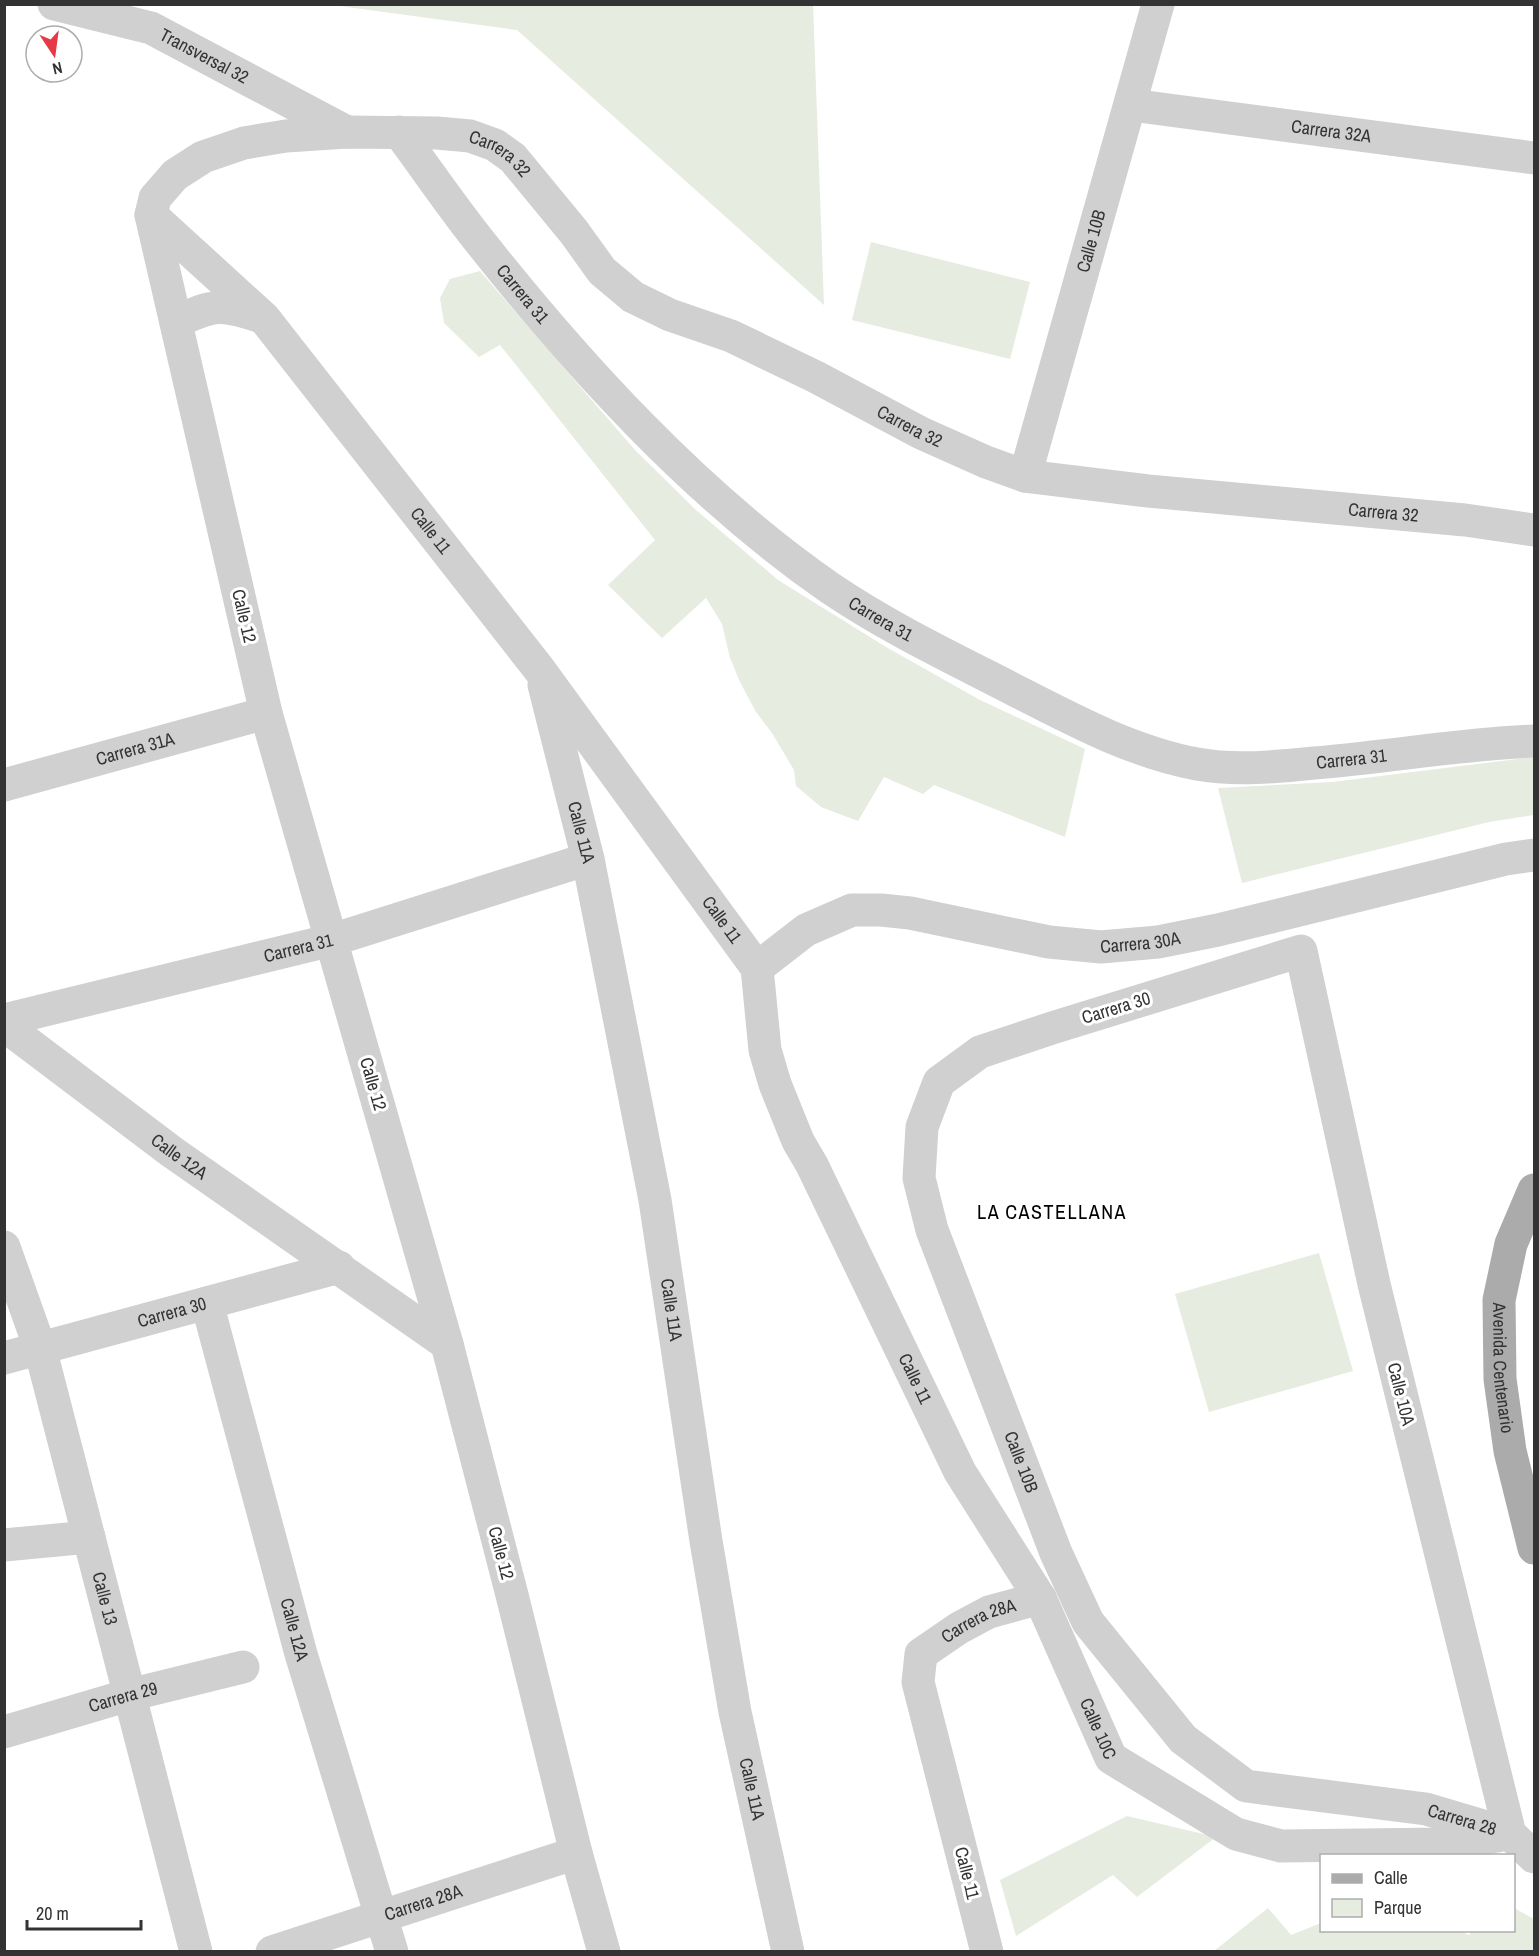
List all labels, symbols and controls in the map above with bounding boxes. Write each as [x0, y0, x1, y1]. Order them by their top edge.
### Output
street label: Transversal 32 [156, 22, 253, 90]
north arrow [24, 24, 84, 84]
text: N [50, 57, 64, 80]
street label: Carrera 32A [1290, 113, 1373, 149]
street label: Carrera 32 [466, 124, 537, 182]
street label: Calle 10B [1070, 207, 1111, 275]
street label: Carrera 31 [491, 259, 556, 330]
street label: Carrera 32 [873, 399, 947, 453]
street label: Carrera 32 [1347, 496, 1420, 528]
street label: Calle 11 [405, 502, 458, 560]
street label: Calle 12 [226, 587, 263, 645]
street label: Carrera 31 [844, 590, 918, 648]
street label: Carrera 31A [93, 726, 177, 771]
street label: Carrera 31 [1315, 742, 1389, 775]
street label: Calle 11A [562, 799, 602, 866]
street label: Calle 11 [696, 891, 748, 949]
street label: Carrera 30A [1099, 925, 1183, 959]
street label: Carrera 31 [261, 927, 336, 968]
street label: Carrera 30 [1078, 985, 1153, 1030]
street label: Calle 12 [354, 1054, 393, 1113]
street label: Calle 12A [146, 1127, 213, 1185]
district label: LA CASTELLANA [977, 1198, 1127, 1225]
street label: Calle 11A [655, 1277, 689, 1343]
street label: Carrera 30 [134, 1291, 209, 1333]
street label: Avenida Centenario [1487, 1301, 1520, 1435]
street label: Calle 11 [893, 1349, 939, 1408]
street label: Calle 10A [1382, 1360, 1421, 1428]
street label: Calle 10B [998, 1427, 1045, 1496]
street label: Calle 12 [482, 1523, 521, 1582]
street label: Calle 13 [86, 1569, 124, 1628]
street label: Carrera 28A [936, 1592, 1019, 1649]
street label: Calle 12A [275, 1595, 315, 1664]
street label: Carrera 29 [85, 1675, 160, 1718]
street label: Calle 10C [1074, 1694, 1123, 1763]
street label: Calle 11A [733, 1755, 772, 1822]
street label: Carrera 28 [1425, 1797, 1500, 1841]
street label: Calle 11 [949, 1844, 986, 1902]
legend [1320, 1854, 1515, 1932]
text: Calle [1374, 1865, 1408, 1890]
street label: Carrera 28A [381, 1878, 465, 1927]
scale bar [27, 1893, 141, 1931]
text: Parque [1374, 1895, 1422, 1920]
text: 20 m [36, 1901, 69, 1926]

